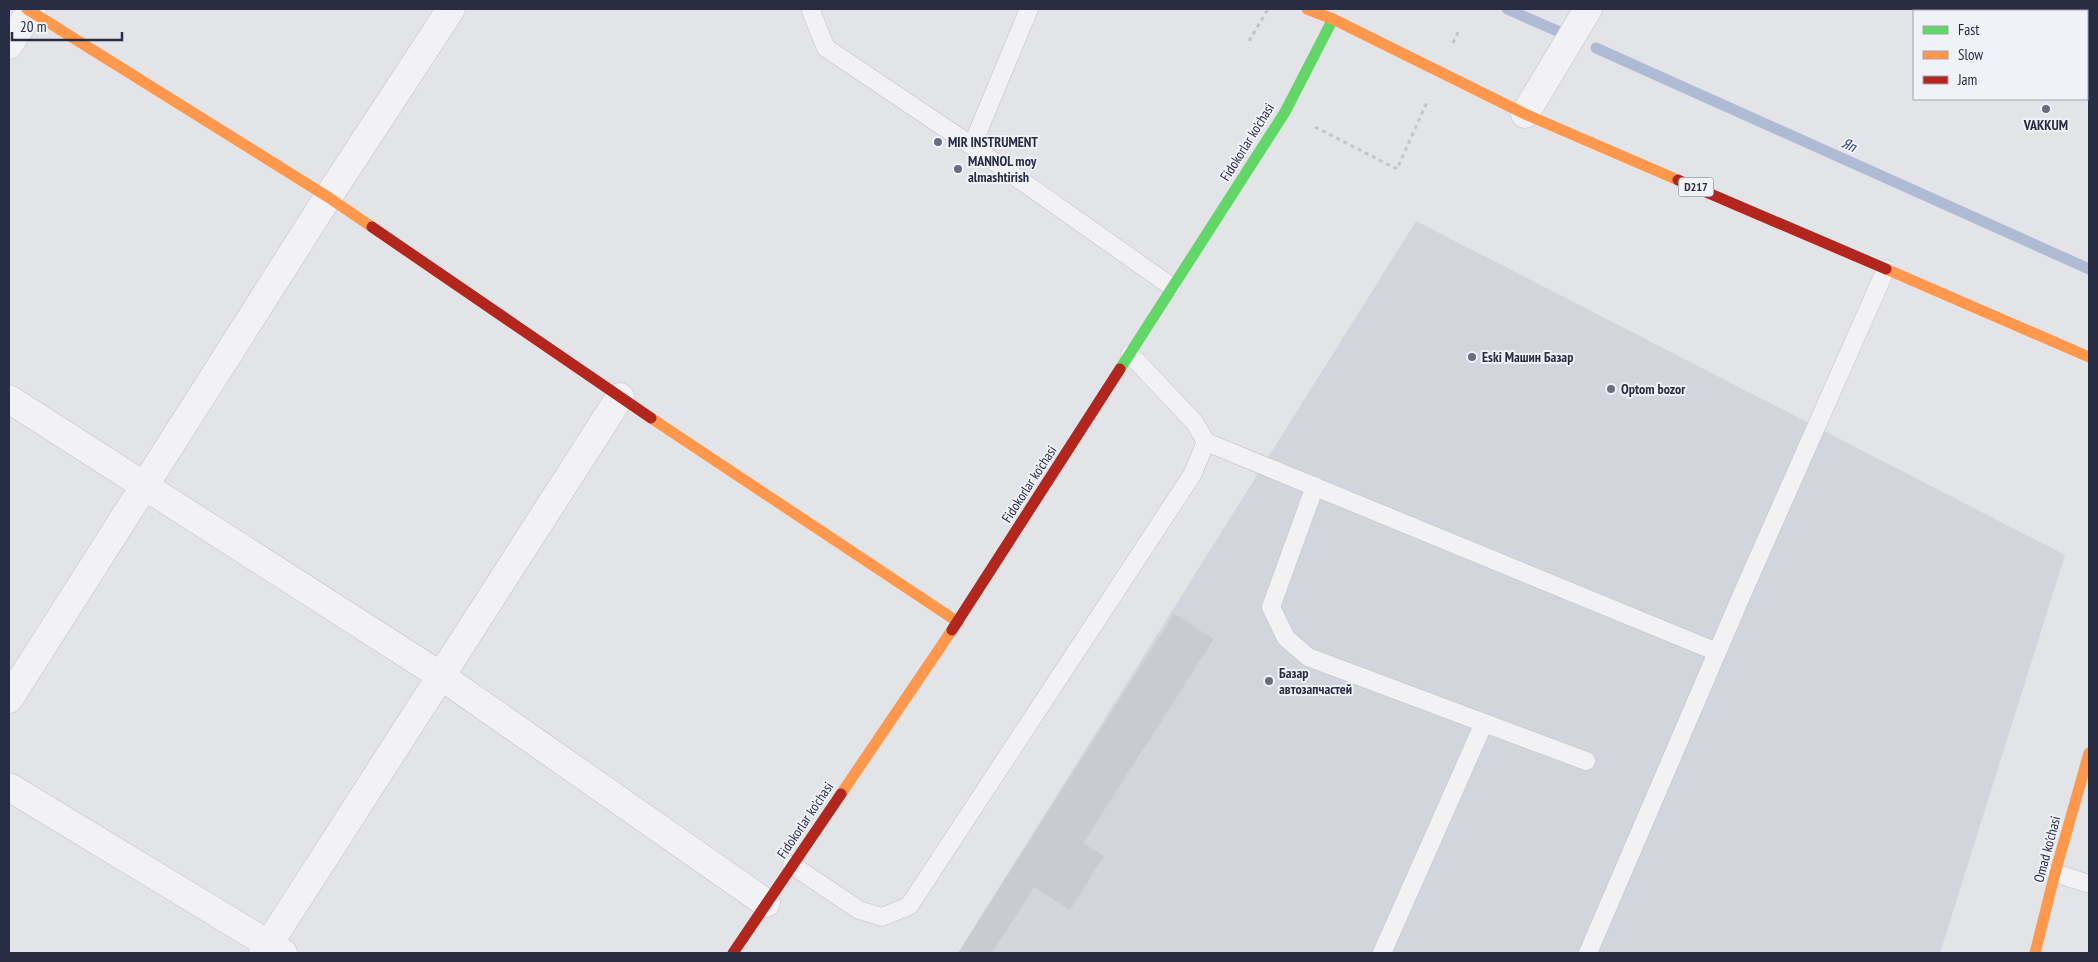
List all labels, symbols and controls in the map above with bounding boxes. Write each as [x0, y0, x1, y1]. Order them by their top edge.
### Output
scale bar [12, 10, 122, 42]
legend [1913, 10, 2088, 100]
text: 20 m [20, 17, 46, 36]
text: Fast [1958, 20, 1979, 39]
text: Slow [1958, 45, 1983, 64]
text: Jam [1957, 70, 1977, 89]
street label: Fidokorlar ko'chasi [1216, 100, 1278, 184]
marker: VAKKUM [2040, 103, 2052, 115]
place label: VAKKUM [2023, 116, 2068, 134]
place label: MIR INSTRUMENT [948, 133, 1038, 151]
water label: Яп [1839, 133, 1861, 157]
marker: MIR INSTRUMENT [932, 136, 944, 148]
place label: MANNOL moy almashtirish [968, 152, 1037, 186]
marker: MANNOL moy almashtirish [952, 163, 964, 175]
road number: D217 [1678, 178, 1714, 196]
place label: Eski Машин Базар [1482, 348, 1573, 366]
marker: Eski Машин Базар [1466, 351, 1478, 363]
place label: Optom bozor [1621, 380, 1686, 398]
marker: Optom bozor [1605, 383, 1617, 395]
street label: Fidokorlar ko'chasi [997, 442, 1061, 526]
place label: Базар автозапчастей [1279, 664, 1352, 698]
marker: Базар автозапчастей [1263, 675, 1275, 687]
street label: Fidokorlar ko'chasi [773, 778, 837, 862]
street label: Omad ko'chasi [2030, 814, 2064, 884]

